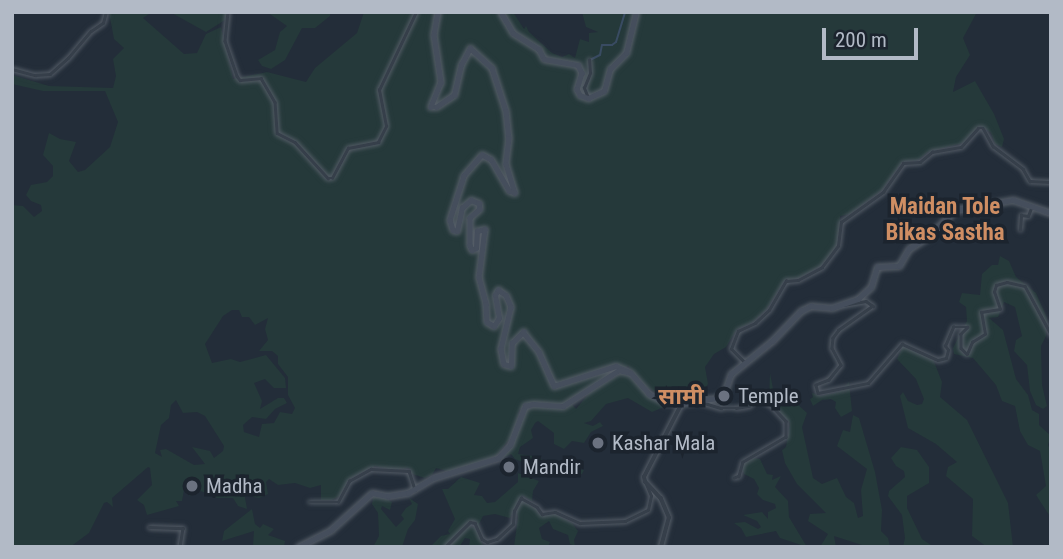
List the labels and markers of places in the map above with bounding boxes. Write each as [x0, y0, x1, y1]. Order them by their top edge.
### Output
place label: Temple [738, 383, 799, 409]
marker: Temple [716, 388, 732, 404]
place label: Kashar Mala [612, 430, 715, 456]
marker: Kashar Mala [590, 435, 606, 451]
place label: Mandir [523, 454, 581, 480]
marker: Mandir [501, 459, 517, 475]
place label: Madha [206, 473, 263, 499]
marker: Madha [184, 478, 200, 494]

